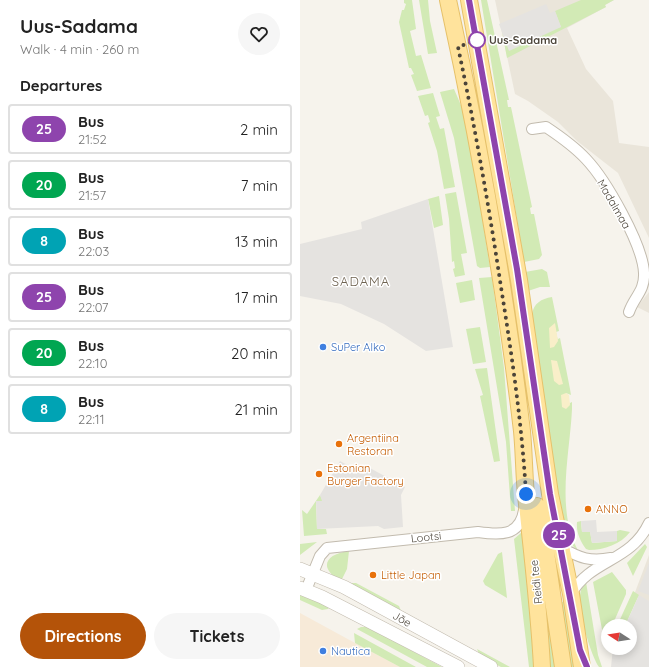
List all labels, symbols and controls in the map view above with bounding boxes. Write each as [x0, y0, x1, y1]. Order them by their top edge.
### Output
button: heart [238, 13, 280, 55]
text: Uus-Sadama [20, 14, 138, 38]
marker: Uus-Sadama [468, 31, 486, 49]
place label: Uus-Sadama [489, 33, 557, 47]
text: Walk · 4 min · 260 m [20, 41, 139, 57]
text: Departures [20, 76, 102, 95]
text: Bus [78, 112, 104, 131]
text: 25 [36, 120, 52, 138]
text: 2 min [240, 120, 278, 139]
text: 21:52 [78, 131, 107, 147]
text: Bus [78, 168, 104, 187]
text: 20 [36, 176, 52, 194]
text: 7 min [241, 176, 278, 195]
street label: Madalmaa [594, 177, 634, 231]
text: 21:57 [78, 187, 106, 203]
text: Bus [78, 224, 104, 243]
text: 8 [40, 232, 48, 250]
text: 13 min [235, 232, 278, 251]
text: 22:03 [78, 243, 109, 259]
district label: SADAMA [332, 273, 390, 289]
text: Bus [78, 280, 104, 299]
text: 25 [36, 288, 52, 306]
text: 17 min [235, 288, 278, 307]
text: 22:07 [78, 299, 109, 315]
text: Bus [78, 336, 104, 355]
place label: SuPer Alko [331, 340, 386, 354]
marker: SuPer Alko [318, 342, 328, 352]
text: 20 [36, 344, 52, 362]
text: 20 min [231, 344, 278, 363]
text: 22:10 [78, 355, 107, 371]
text: Bus [78, 392, 104, 411]
text: 8 [40, 400, 48, 418]
text: 21 min [234, 400, 278, 419]
text: 22:11 [78, 411, 104, 427]
place label: Argentiina Restoran [347, 431, 399, 458]
marker: Argentiina Restoran [334, 439, 344, 449]
place label: Estonian Burger Factory [327, 461, 404, 488]
marker: Estonian Burger Factory [314, 469, 324, 479]
your location [516, 484, 536, 504]
place label: ANNO [596, 502, 628, 516]
marker: ANNO [583, 504, 593, 514]
line badge: 25 [541, 522, 577, 548]
text: 25 [551, 526, 567, 544]
street label: Lootsi [410, 528, 442, 546]
street label: Reidi tee [527, 559, 545, 605]
place label: Little Japan [381, 568, 441, 582]
marker: Little Japan [368, 570, 378, 580]
street label: Jõe [390, 608, 414, 630]
button: Directions [20, 613, 146, 659]
button: Tickets [154, 613, 280, 659]
north arrow [601, 619, 637, 655]
map controls [601, 619, 637, 655]
place label: Nautica [331, 644, 370, 658]
marker: Nautica [318, 646, 328, 656]

